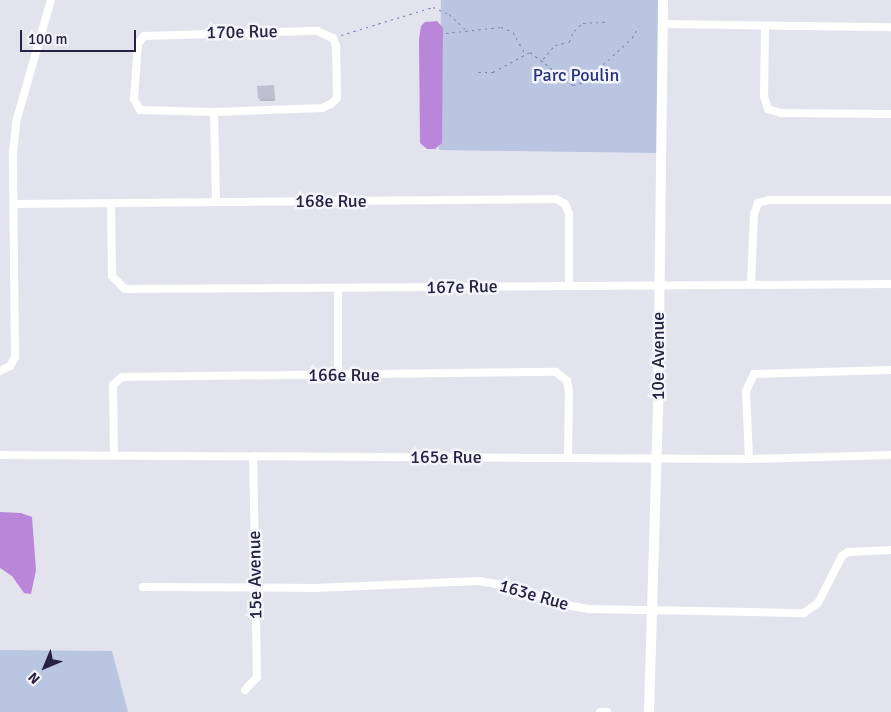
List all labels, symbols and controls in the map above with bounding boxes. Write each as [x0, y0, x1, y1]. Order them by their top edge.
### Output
scale bar [22, 20, 139, 52]
street label: 170e Rue [206, 21, 278, 43]
text: 100 m [28, 30, 68, 48]
park label: Parc Poulin [533, 64, 619, 86]
street label: 168e Rue [295, 190, 367, 212]
street label: 167e Rue [426, 276, 498, 298]
street label: 10e Avenue [647, 312, 669, 400]
street label: 166e Rue [308, 364, 380, 386]
street label: 165e Rue [410, 446, 482, 468]
street label: 15e Avenue [243, 530, 267, 620]
street label: 163e Rue [497, 575, 571, 615]
north arrow [20, 642, 70, 692]
text: N [25, 669, 43, 687]

